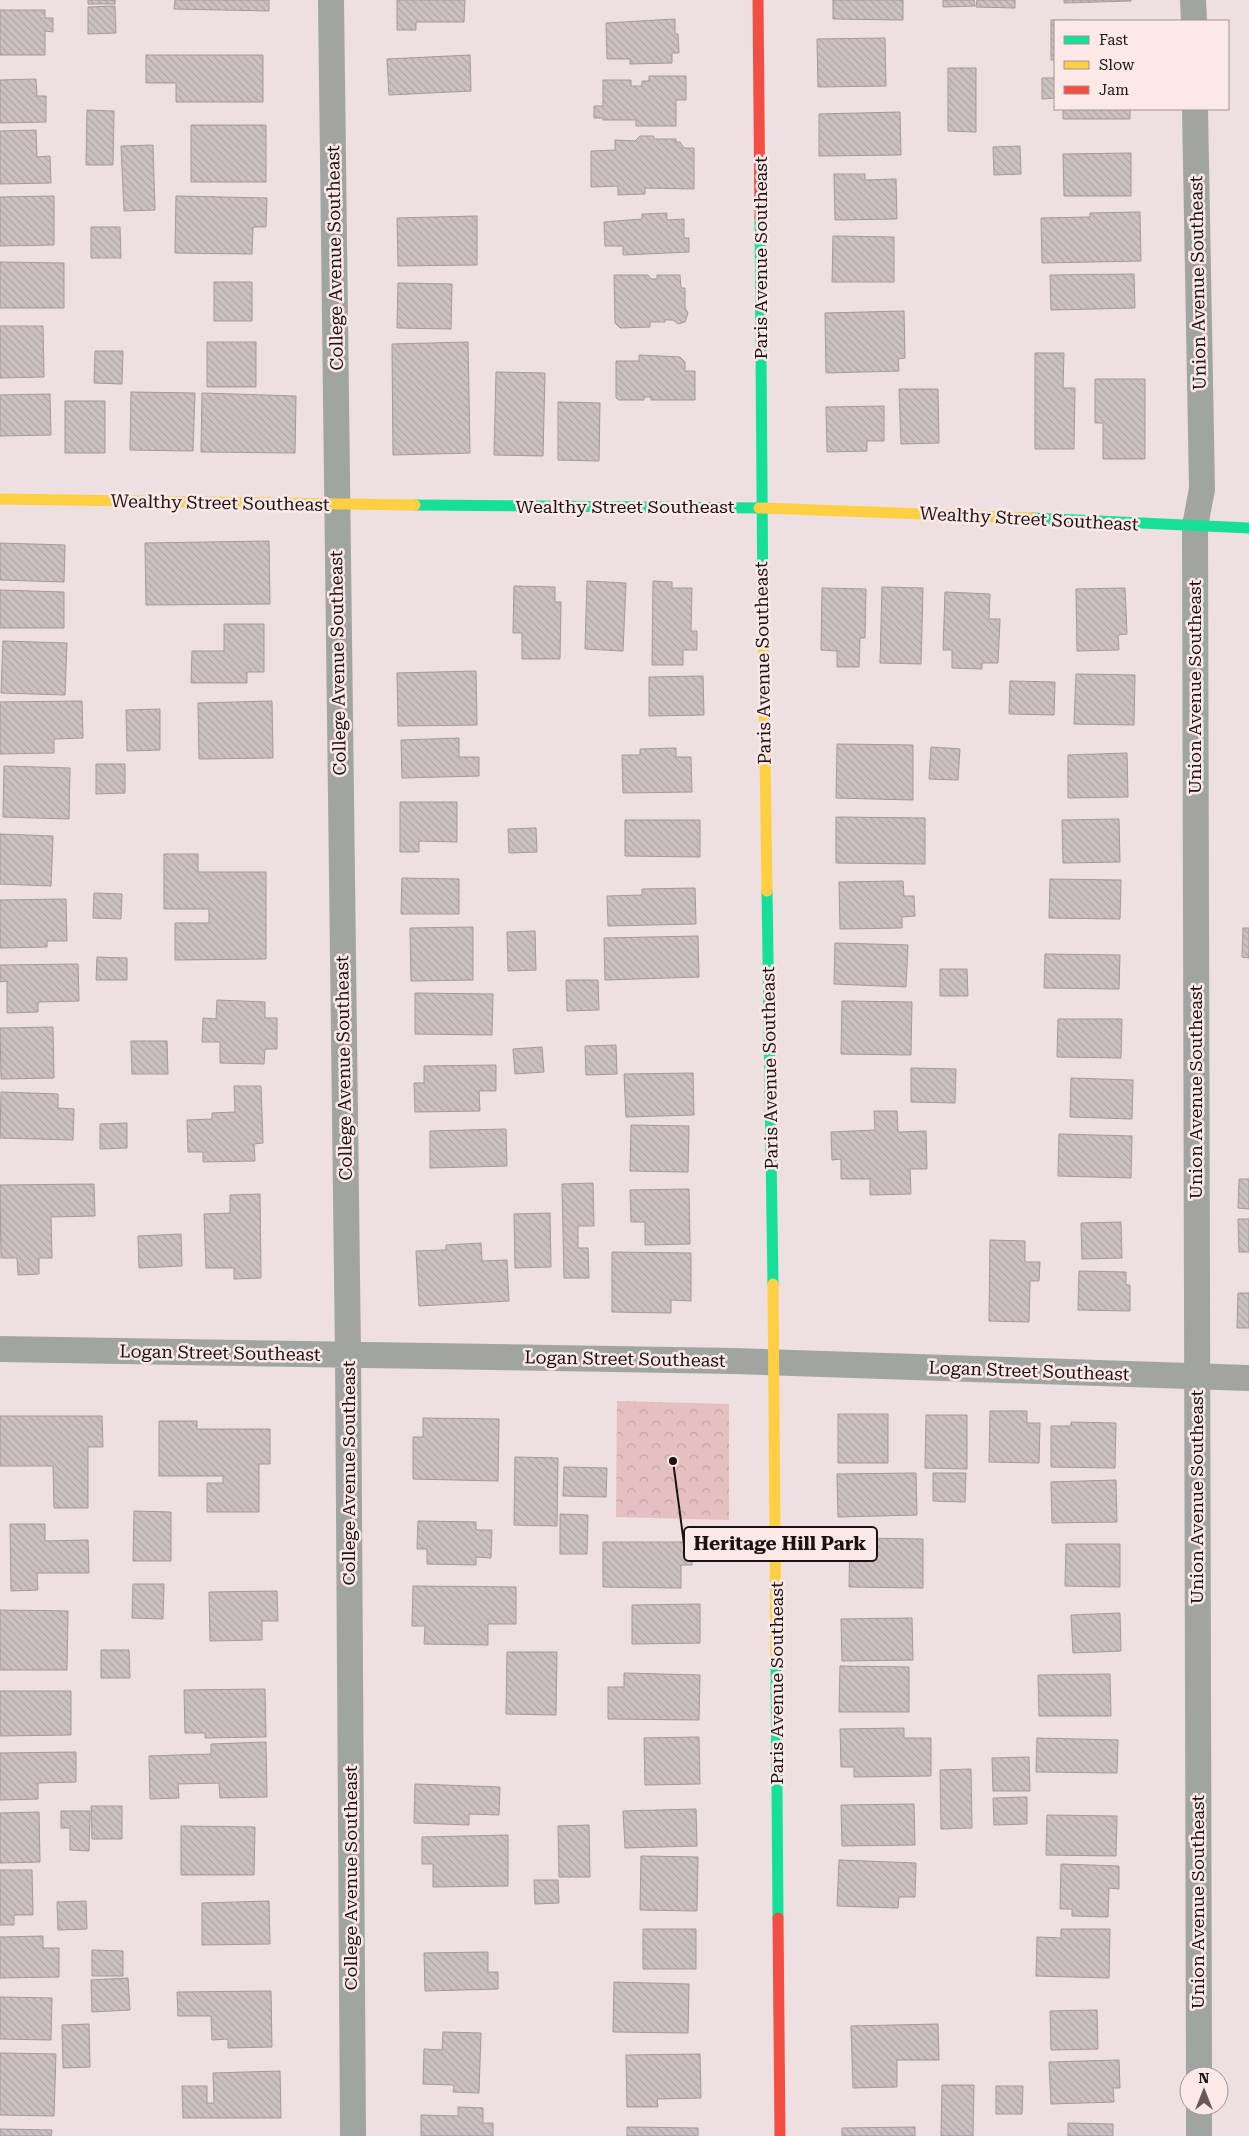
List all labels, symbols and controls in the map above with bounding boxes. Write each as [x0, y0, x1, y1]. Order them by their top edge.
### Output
legend [1054, 20, 1229, 110]
text: Fast [1099, 31, 1129, 49]
text: Slow [1099, 56, 1135, 74]
text: Jam [1099, 81, 1129, 99]
street label: College Avenue Southeast [322, 145, 347, 371]
street label: Paris Avenue Southeast [750, 156, 771, 360]
street label: Union Avenue Southeast [1185, 175, 1210, 391]
street label: Wealthy Street Southeast [110, 490, 330, 515]
street label: Wealthy Street Southeast [515, 496, 735, 517]
street label: Wealthy Street Southeast [919, 502, 1139, 535]
street label: College Avenue Southeast [325, 550, 350, 776]
street label: Paris Avenue Southeast [750, 561, 775, 765]
street label: Union Avenue Southeast [1184, 579, 1205, 794]
street label: College Avenue Southeast [331, 955, 356, 1181]
street label: Paris Avenue Southeast [757, 966, 782, 1170]
street label: Union Avenue Southeast [1185, 984, 1206, 1199]
street label: Logan Street Southeast [119, 1340, 321, 1365]
street label: Logan Street Southeast [524, 1346, 726, 1371]
street label: Logan Street Southeast [928, 1356, 1130, 1385]
street label: College Avenue Southeast [338, 1360, 359, 1586]
street label: Union Avenue Southeast [1186, 1389, 1207, 1604]
callout: Heritage Hill Park [684, 1527, 877, 1561]
text: Heritage Hill Park [694, 1532, 866, 1555]
street label: Paris Avenue Southeast [766, 1581, 787, 1785]
street label: College Avenue Southeast [340, 1765, 361, 1991]
street label: Union Avenue Southeast [1187, 1794, 1208, 2009]
north arrow [1179, 2066, 1229, 2116]
text: N [1199, 2070, 1210, 2086]

